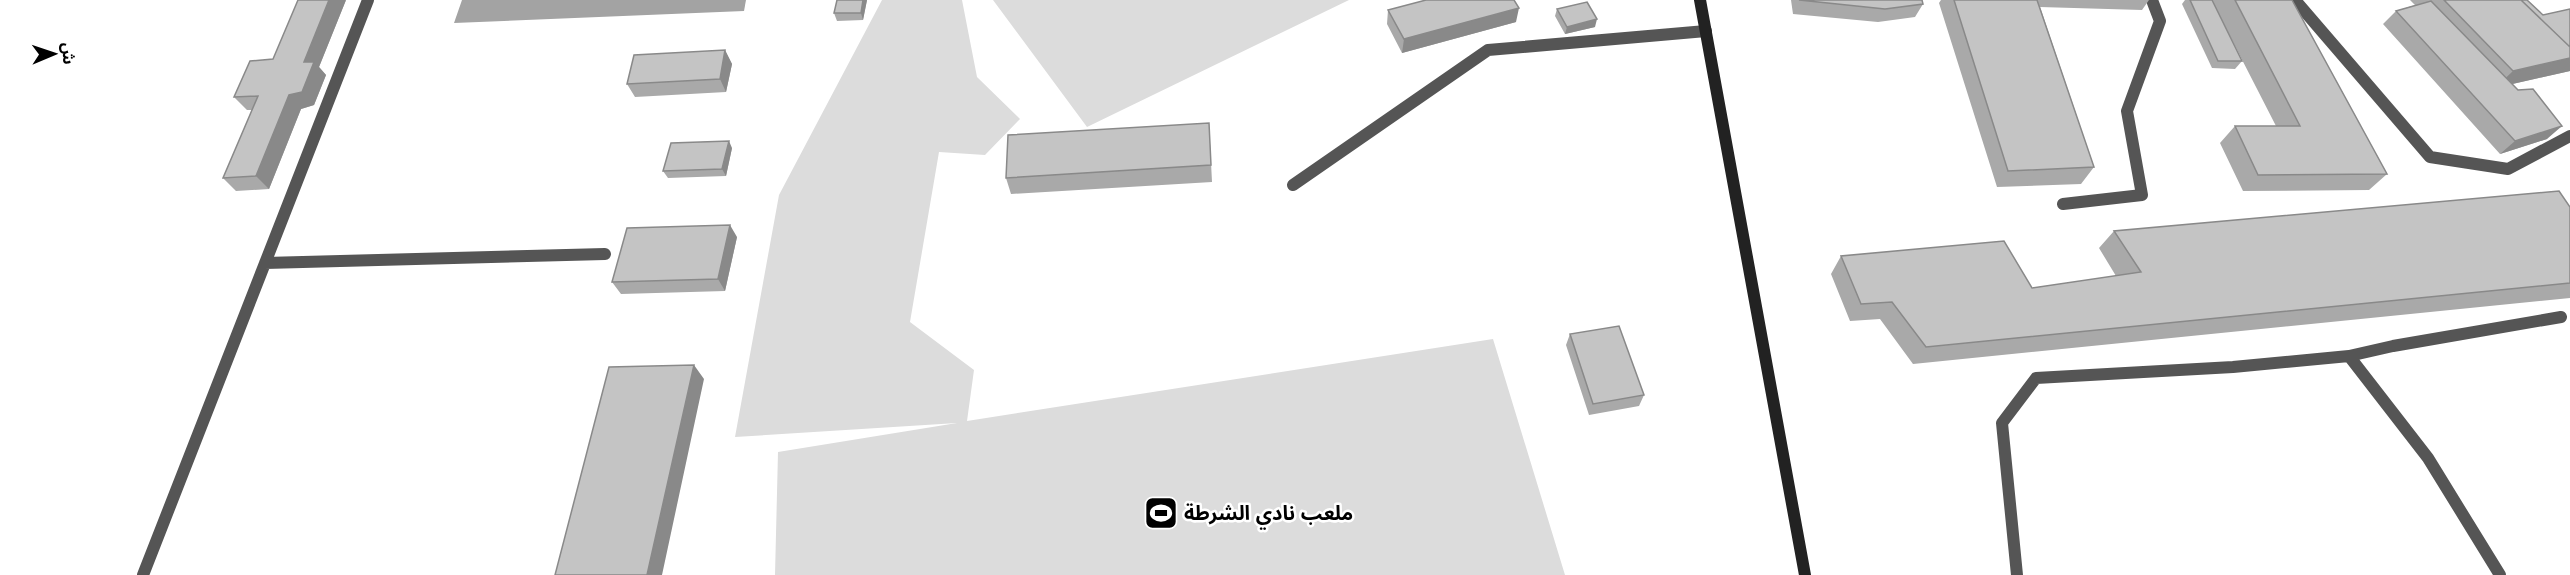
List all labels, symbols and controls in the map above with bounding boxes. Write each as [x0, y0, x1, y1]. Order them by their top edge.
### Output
north arrow [24, 24, 84, 84]
text: ش [59, 42, 78, 65]
sports icon: ملعب نادي الشرطة [1143, 495, 1179, 531]
place label: ملعب نادي الشرطة [1184, 501, 1353, 530]

